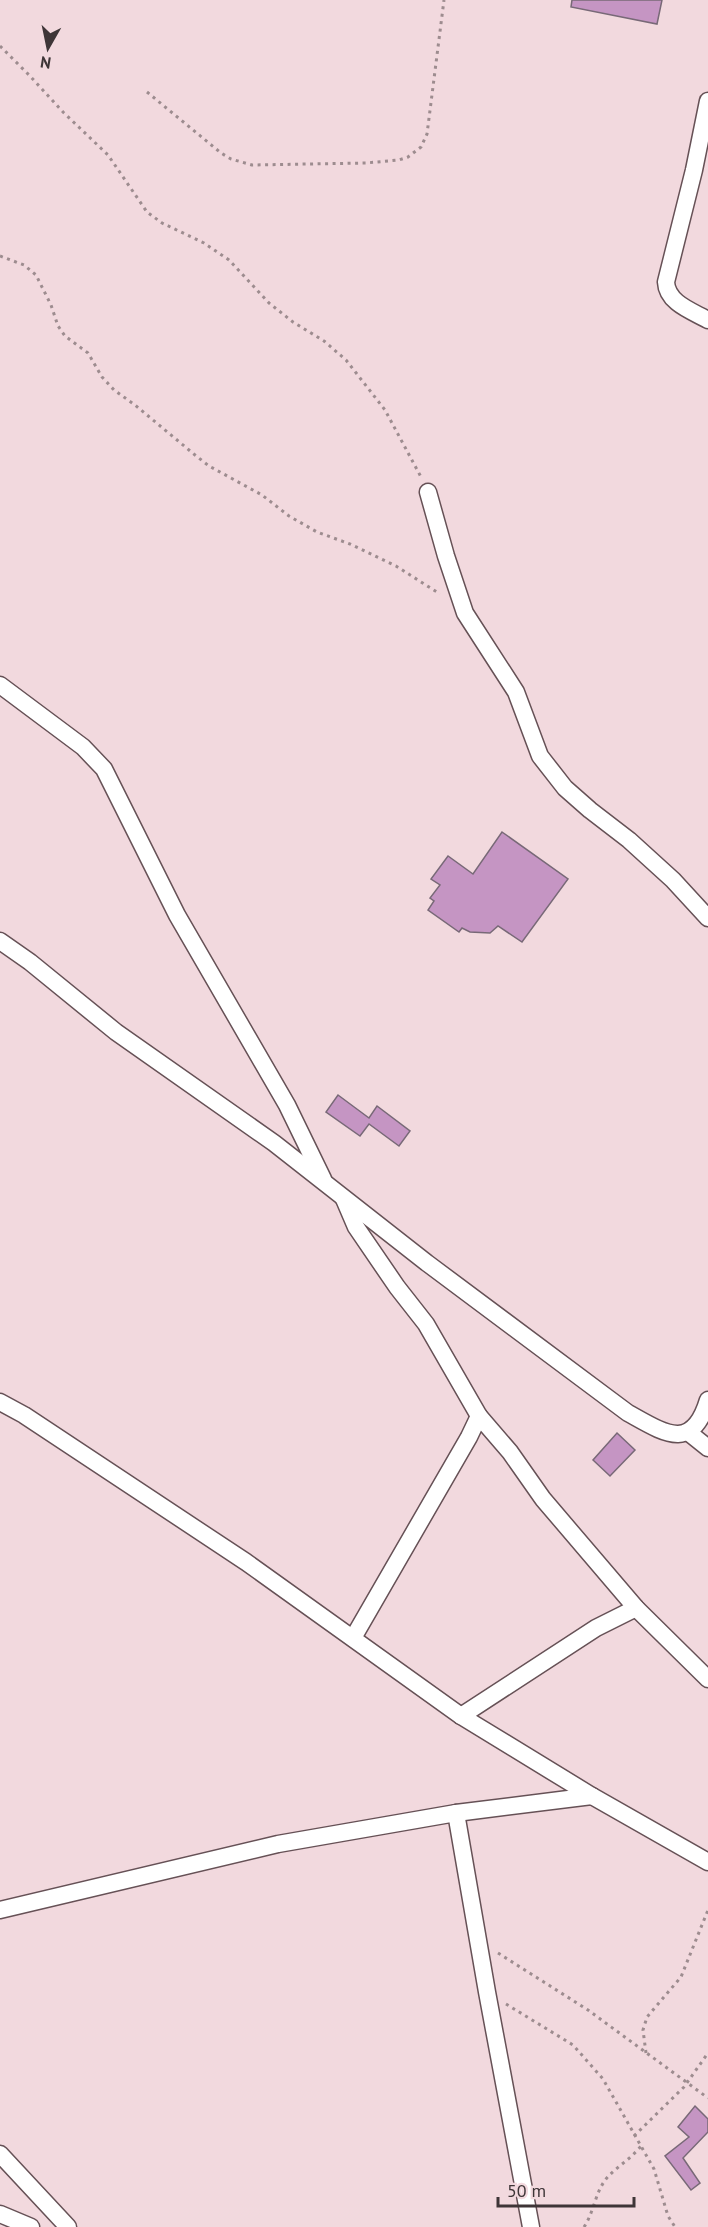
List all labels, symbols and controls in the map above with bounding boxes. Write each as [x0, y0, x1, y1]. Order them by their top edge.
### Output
north arrow [18, 18, 78, 78]
text: N [39, 52, 52, 74]
scale bar [498, 2170, 634, 2208]
text: 50 m [507, 2179, 546, 2202]

